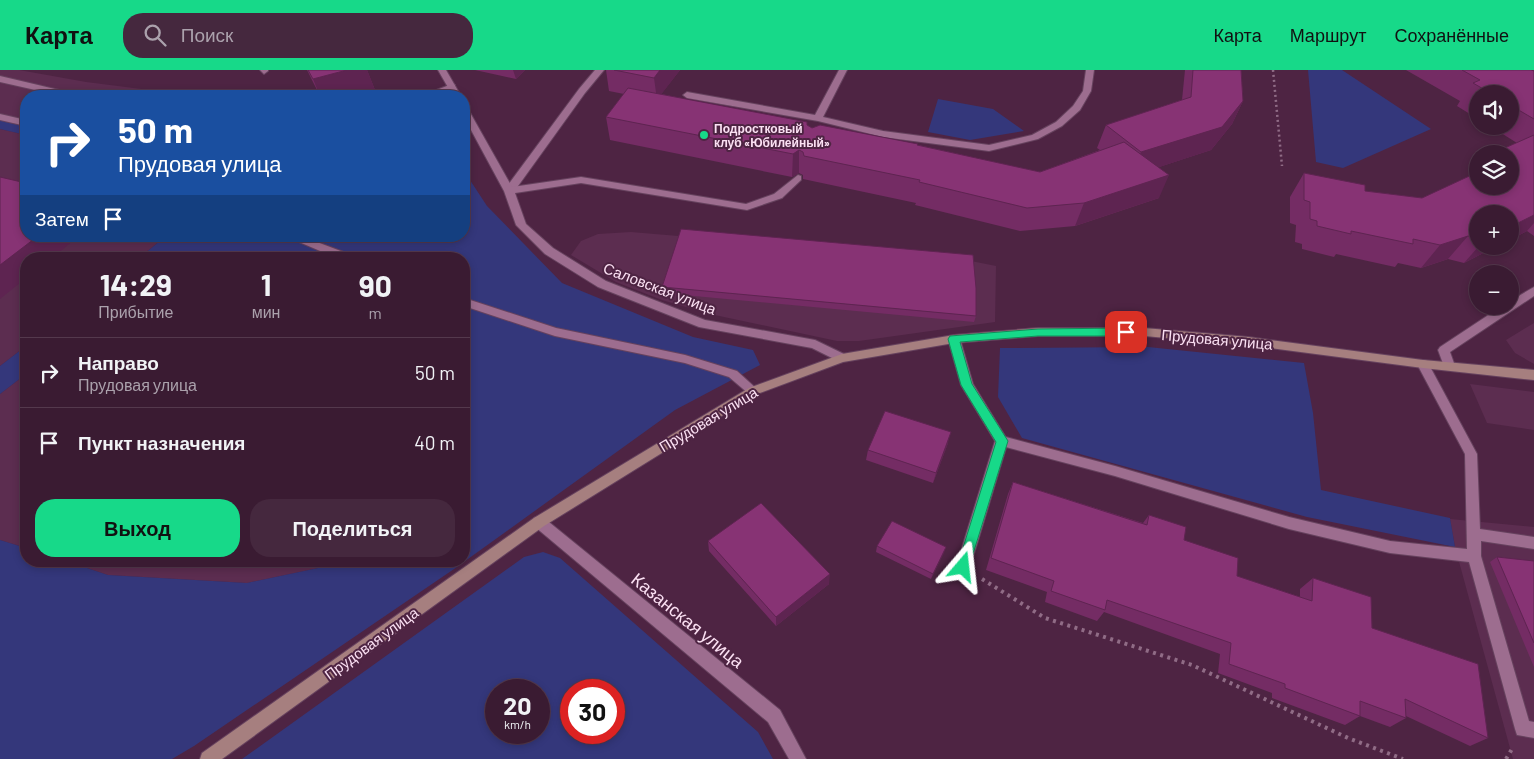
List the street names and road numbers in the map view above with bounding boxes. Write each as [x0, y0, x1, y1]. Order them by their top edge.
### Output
street label: Саловская улица [601, 258, 720, 318]
street label: Прудовая улица [1161, 325, 1274, 353]
street label: Прудовая улица [656, 382, 761, 455]
street label: Казанская улица [627, 568, 750, 673]
street label: Прудовая улица [321, 603, 422, 683]

